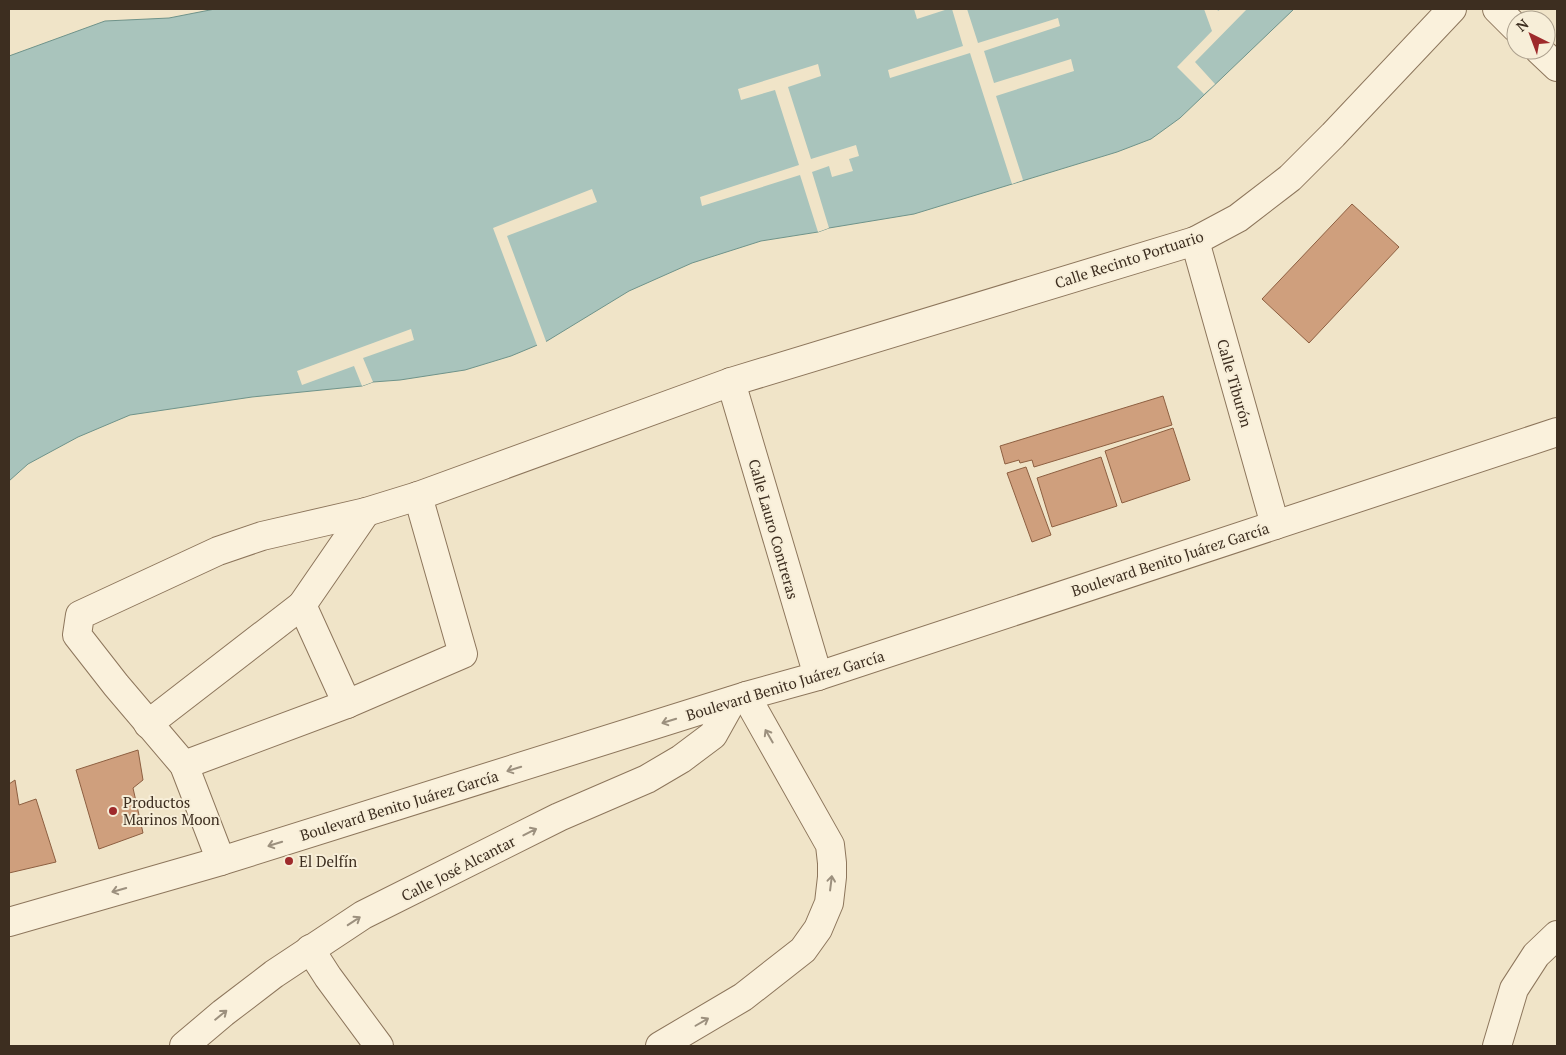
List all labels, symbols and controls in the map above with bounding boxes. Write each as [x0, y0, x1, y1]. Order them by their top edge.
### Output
north arrow [1506, 10, 1556, 60]
text: N [1512, 14, 1533, 36]
street label: Calle Recinto Portuario [1052, 226, 1206, 292]
street label: Calle Tiburón [1213, 336, 1257, 430]
street label: Calle Lauro Contreras [744, 457, 804, 601]
street label: Boulevard Benito Juárez García [1069, 517, 1272, 600]
street label: Boulevard Benito Juárez García [683, 645, 887, 725]
one-way arrow [661, 716, 677, 726]
one-way arrow [764, 729, 773, 744]
street label: Boulevard Benito Juárez García [297, 765, 501, 845]
one-way arrow [506, 765, 522, 775]
place label: Productos Marinos Moon [123, 792, 220, 829]
marker: Productos Marinos Moon [107, 805, 119, 817]
one-way arrow [522, 827, 537, 836]
street label: Calle José Alcantar [398, 831, 519, 905]
one-way arrow [267, 839, 283, 849]
place label: El Delfín [299, 851, 357, 871]
marker: El Delfín [283, 855, 295, 867]
one-way arrow [826, 875, 836, 891]
one-way arrow [112, 886, 128, 896]
one-way arrow [346, 916, 360, 926]
one-way arrow [214, 1009, 227, 1020]
one-way arrow [694, 1016, 708, 1026]

